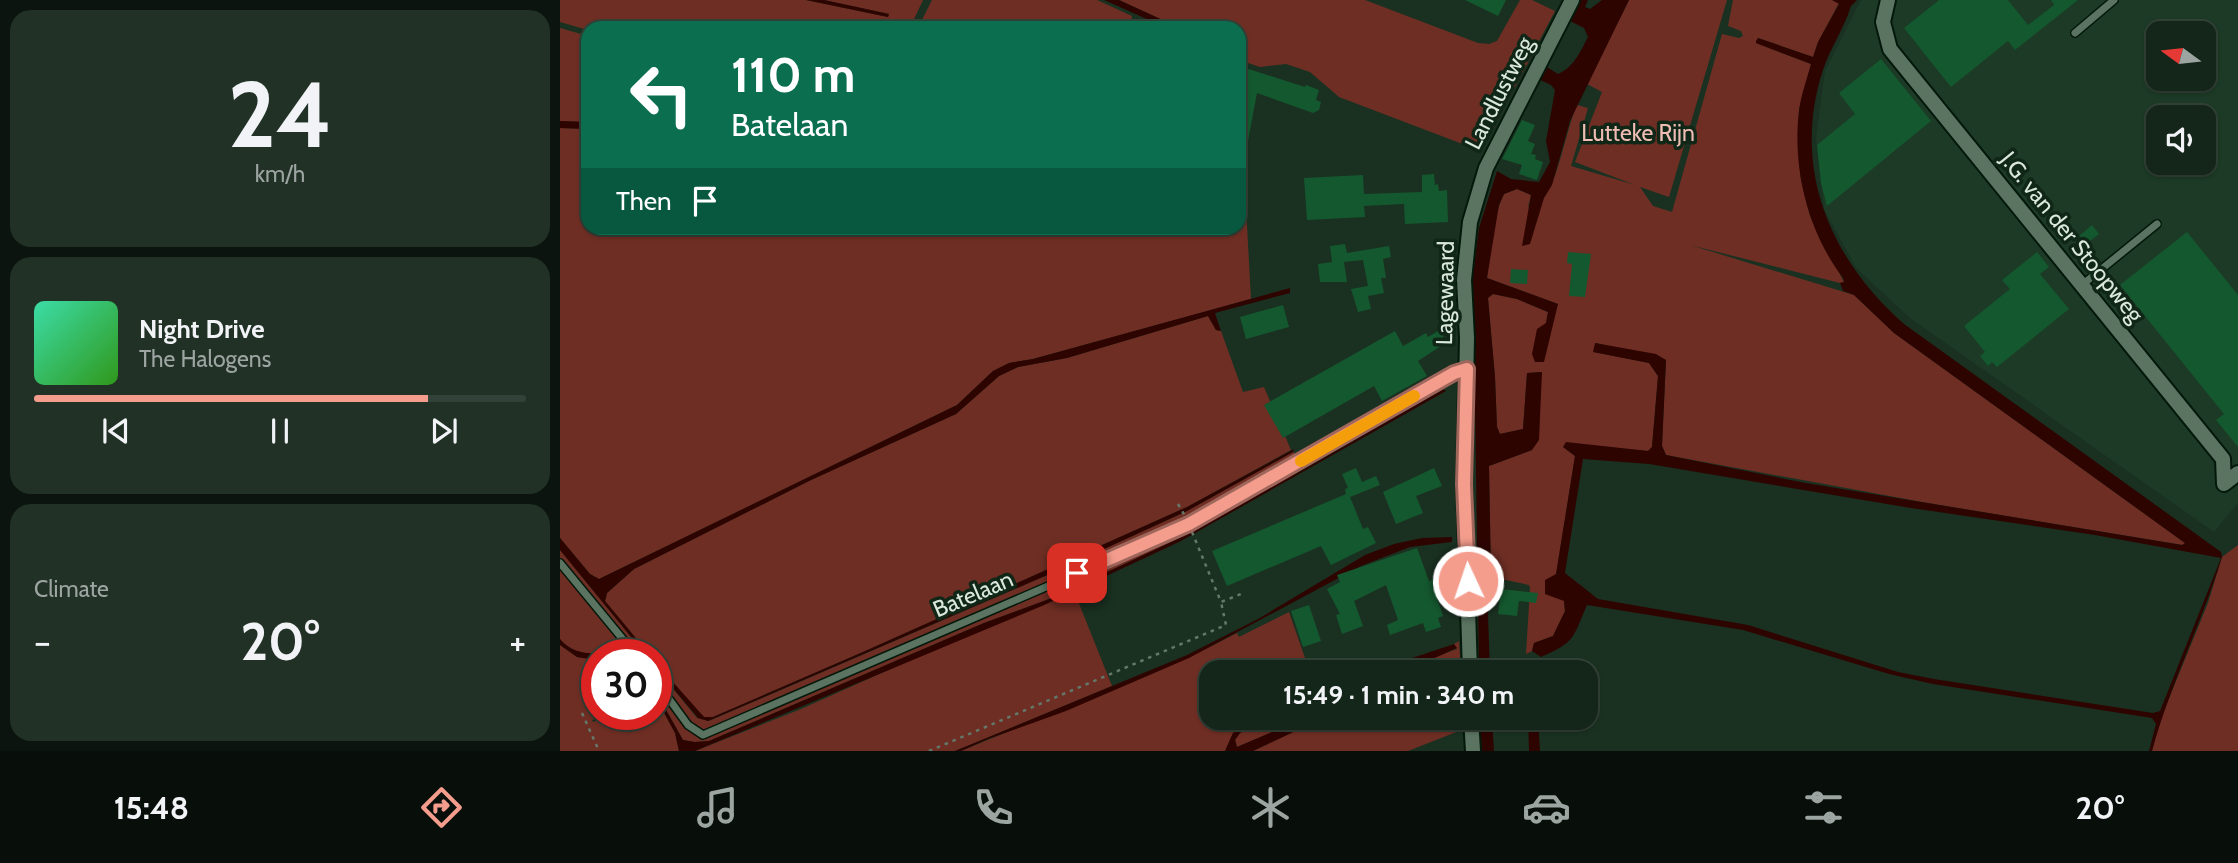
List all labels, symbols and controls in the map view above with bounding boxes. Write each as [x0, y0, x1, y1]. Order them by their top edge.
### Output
north arrow [2146, 21, 2216, 91]
map controls [2146, 21, 2216, 175]
street label: Landlustweg [1459, 31, 1540, 154]
text: 110 m [731, 45, 855, 104]
icon: left [616, 49, 707, 140]
text: 24 [228, 59, 332, 170]
text: Batelaan [731, 105, 848, 144]
button: sound [2146, 105, 2216, 175]
park label: Lutteke Rijn [1581, 119, 1695, 147]
street label: J.G. van der Stoopweg [1994, 145, 2150, 328]
text: km/h [255, 160, 305, 188]
icon: arrive [686, 182, 724, 220]
text: Then [616, 185, 672, 217]
street label: Lagewaard [1430, 241, 1460, 345]
text: Night Drive [139, 313, 265, 345]
text: The Halogens [139, 345, 271, 373]
icon: previous [97, 412, 135, 450]
icon: pause [261, 412, 299, 450]
icon: next [425, 412, 463, 450]
pin [1047, 543, 1107, 603]
position arrow [1431, 544, 1505, 618]
icon: arrive [1058, 554, 1096, 592]
street label: Batelaan [929, 565, 1017, 623]
text: Climate [34, 575, 109, 603]
text: 20° [240, 610, 320, 673]
text: − [34, 618, 51, 665]
text: + [509, 618, 526, 665]
speed limit sign: 30 [581, 639, 672, 730]
text: 15:49 · 1 min · 340 m [1283, 679, 1514, 711]
icon: directions [417, 783, 466, 832]
icon: music [693, 783, 742, 832]
icon: phone [969, 783, 1018, 832]
icon: climate [1246, 783, 1295, 832]
icon: car [1522, 783, 1571, 832]
icon: filters [1799, 783, 1848, 832]
text: 15:48 [114, 788, 189, 827]
text: 20° [2075, 788, 2124, 827]

